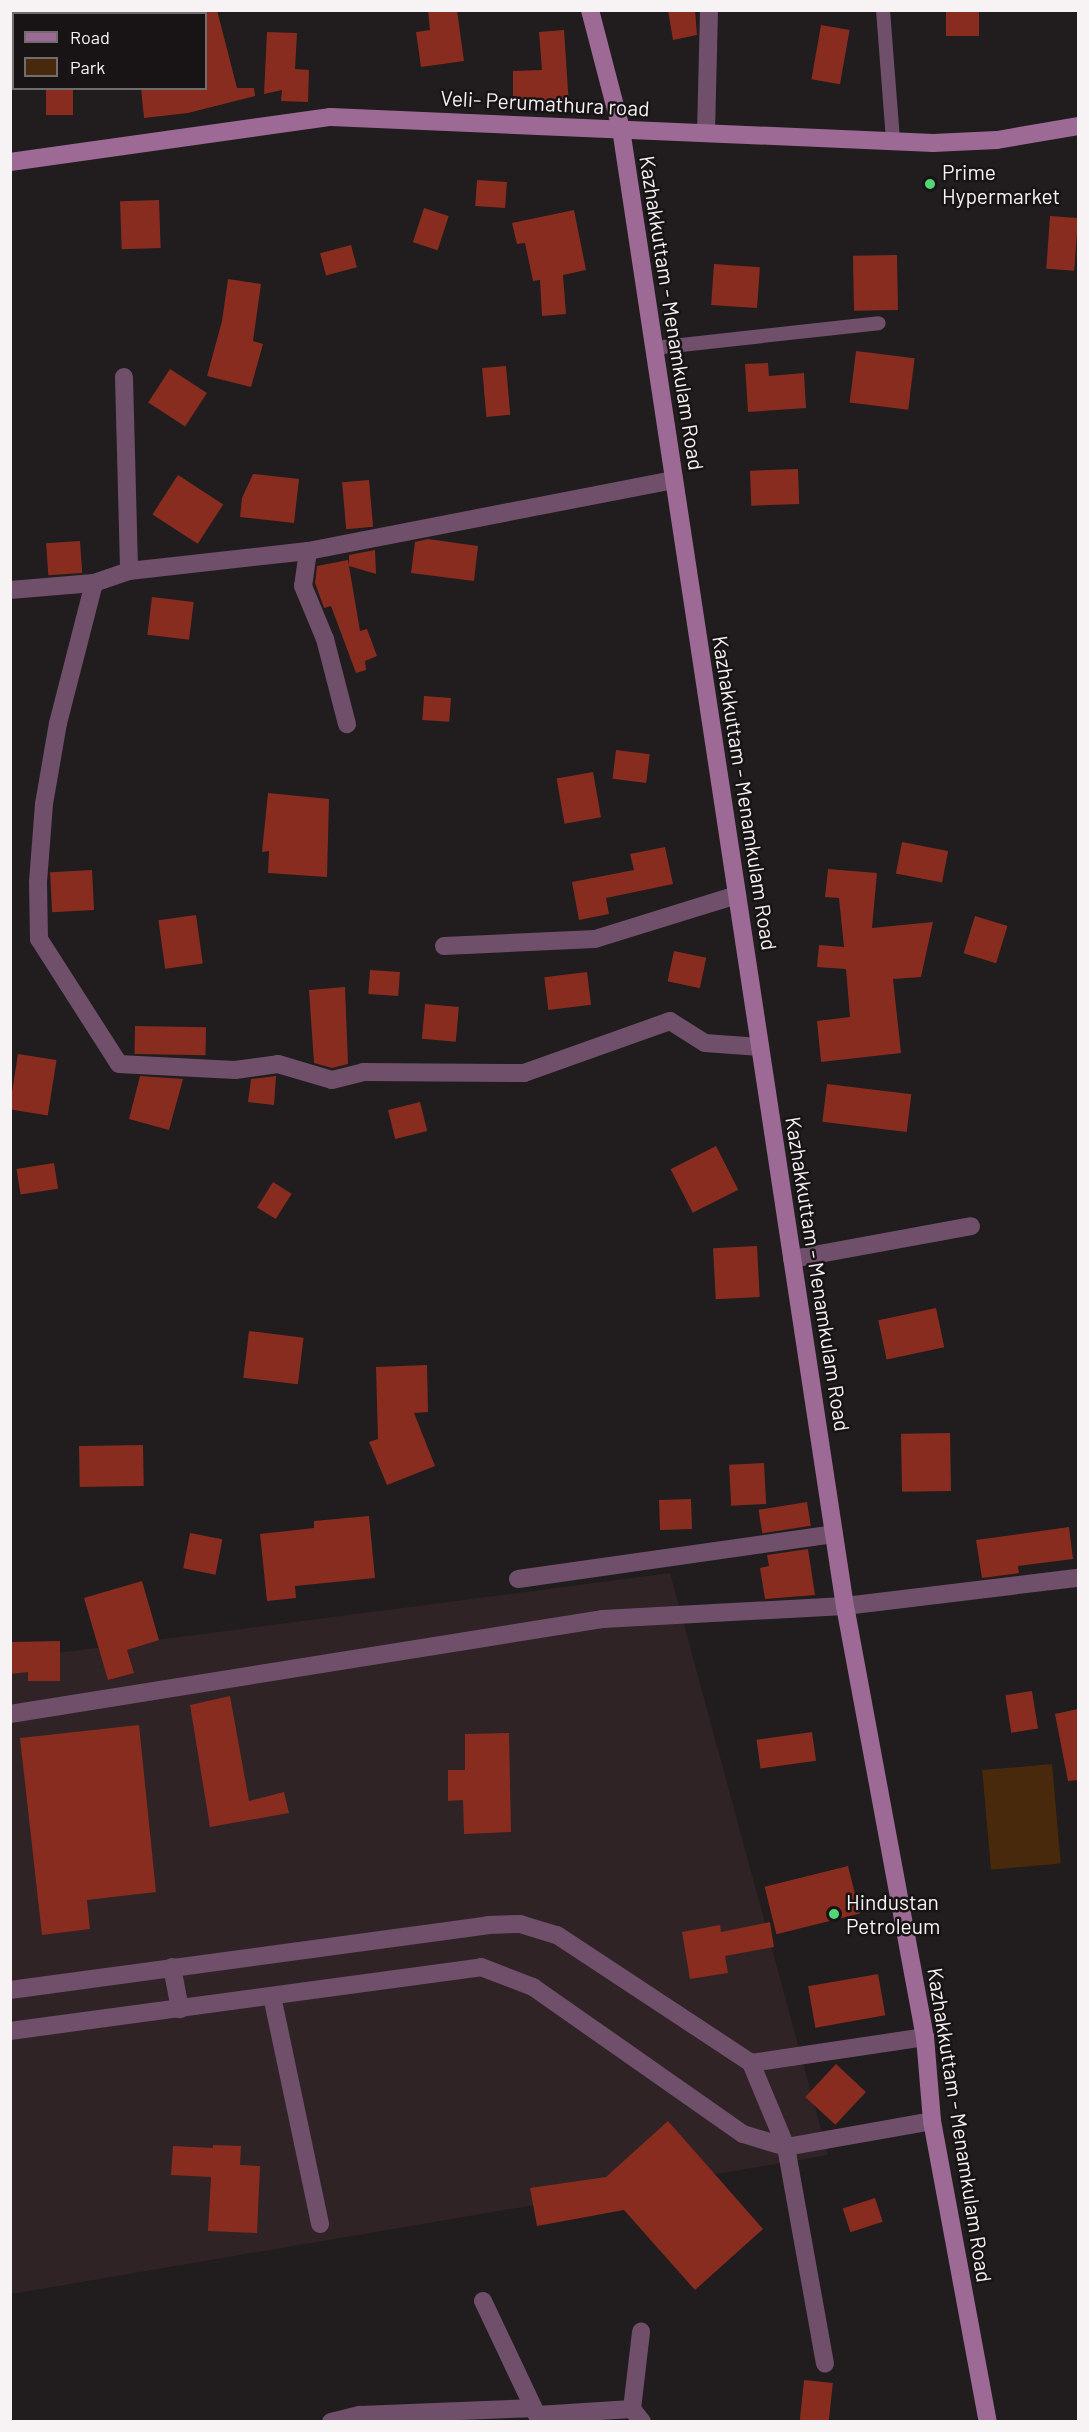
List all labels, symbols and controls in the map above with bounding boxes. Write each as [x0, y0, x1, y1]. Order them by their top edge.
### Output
legend [12, 12, 207, 90]
text: Road [70, 26, 110, 48]
text: Park [70, 56, 105, 78]
street label: Veli- Perumathura road [440, 85, 650, 121]
street label: Kazhakkuttam - Menamkulam Road [635, 154, 709, 472]
place label: Prime Hypermarket [942, 159, 1060, 209]
marker: Prime Hypermarket [923, 177, 937, 191]
street label: Kazhakkuttam - Menamkulam Road [708, 634, 782, 952]
street label: Kazhakkuttam - Menamkulam Road [781, 1115, 855, 1433]
place label: Hindustan Petroleum [846, 1889, 940, 1939]
marker: Hindustan Petroleum [827, 1907, 841, 1921]
street label: Kazhakkuttam - Menamkulam Road [923, 1966, 997, 2284]

